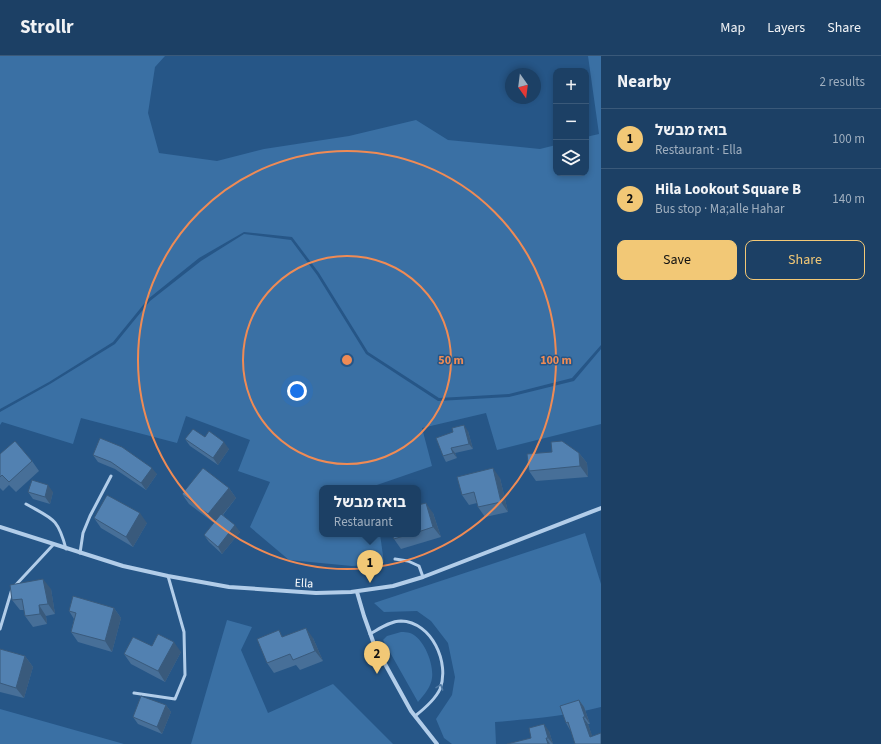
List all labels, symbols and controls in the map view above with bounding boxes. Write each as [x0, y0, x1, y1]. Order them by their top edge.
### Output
text: Strollr [20, 14, 74, 41]
text: Map [720, 18, 745, 38]
text: Layers [767, 18, 805, 38]
text: Share [827, 18, 861, 38]
north arrow [505, 68, 541, 104]
map controls [553, 68, 589, 176]
button: + [553, 68, 589, 104]
text: Nearby [617, 70, 671, 94]
text: 2 results [820, 73, 865, 91]
button: − [553, 104, 589, 140]
text: בואז מבשל [655, 120, 727, 141]
text: 1 [627, 130, 633, 148]
text: 100 m [832, 130, 865, 148]
button: layers [553, 140, 589, 176]
text: Restaurant · Ella [655, 141, 742, 159]
text: Hila Lookout Square B [655, 179, 801, 200]
text: 2 [627, 190, 633, 208]
text: 140 m [832, 190, 865, 208]
text: Bus stop · Ma;alle Hahar [655, 200, 785, 218]
button: Save [617, 240, 737, 280]
button: Share [745, 240, 865, 280]
text: 50 m [438, 352, 464, 369]
text: 100 m [540, 352, 572, 369]
centre of rings [340, 353, 354, 367]
your location [287, 381, 307, 401]
popup [319, 485, 421, 537]
text: בואז מבשל [334, 492, 406, 513]
text: Restaurant [334, 513, 393, 531]
pin: 1 [357, 550, 383, 583]
street label: Ella [294, 575, 314, 592]
pin: 2 [364, 641, 390, 674]
one-way arrow [435, 683, 443, 690]

